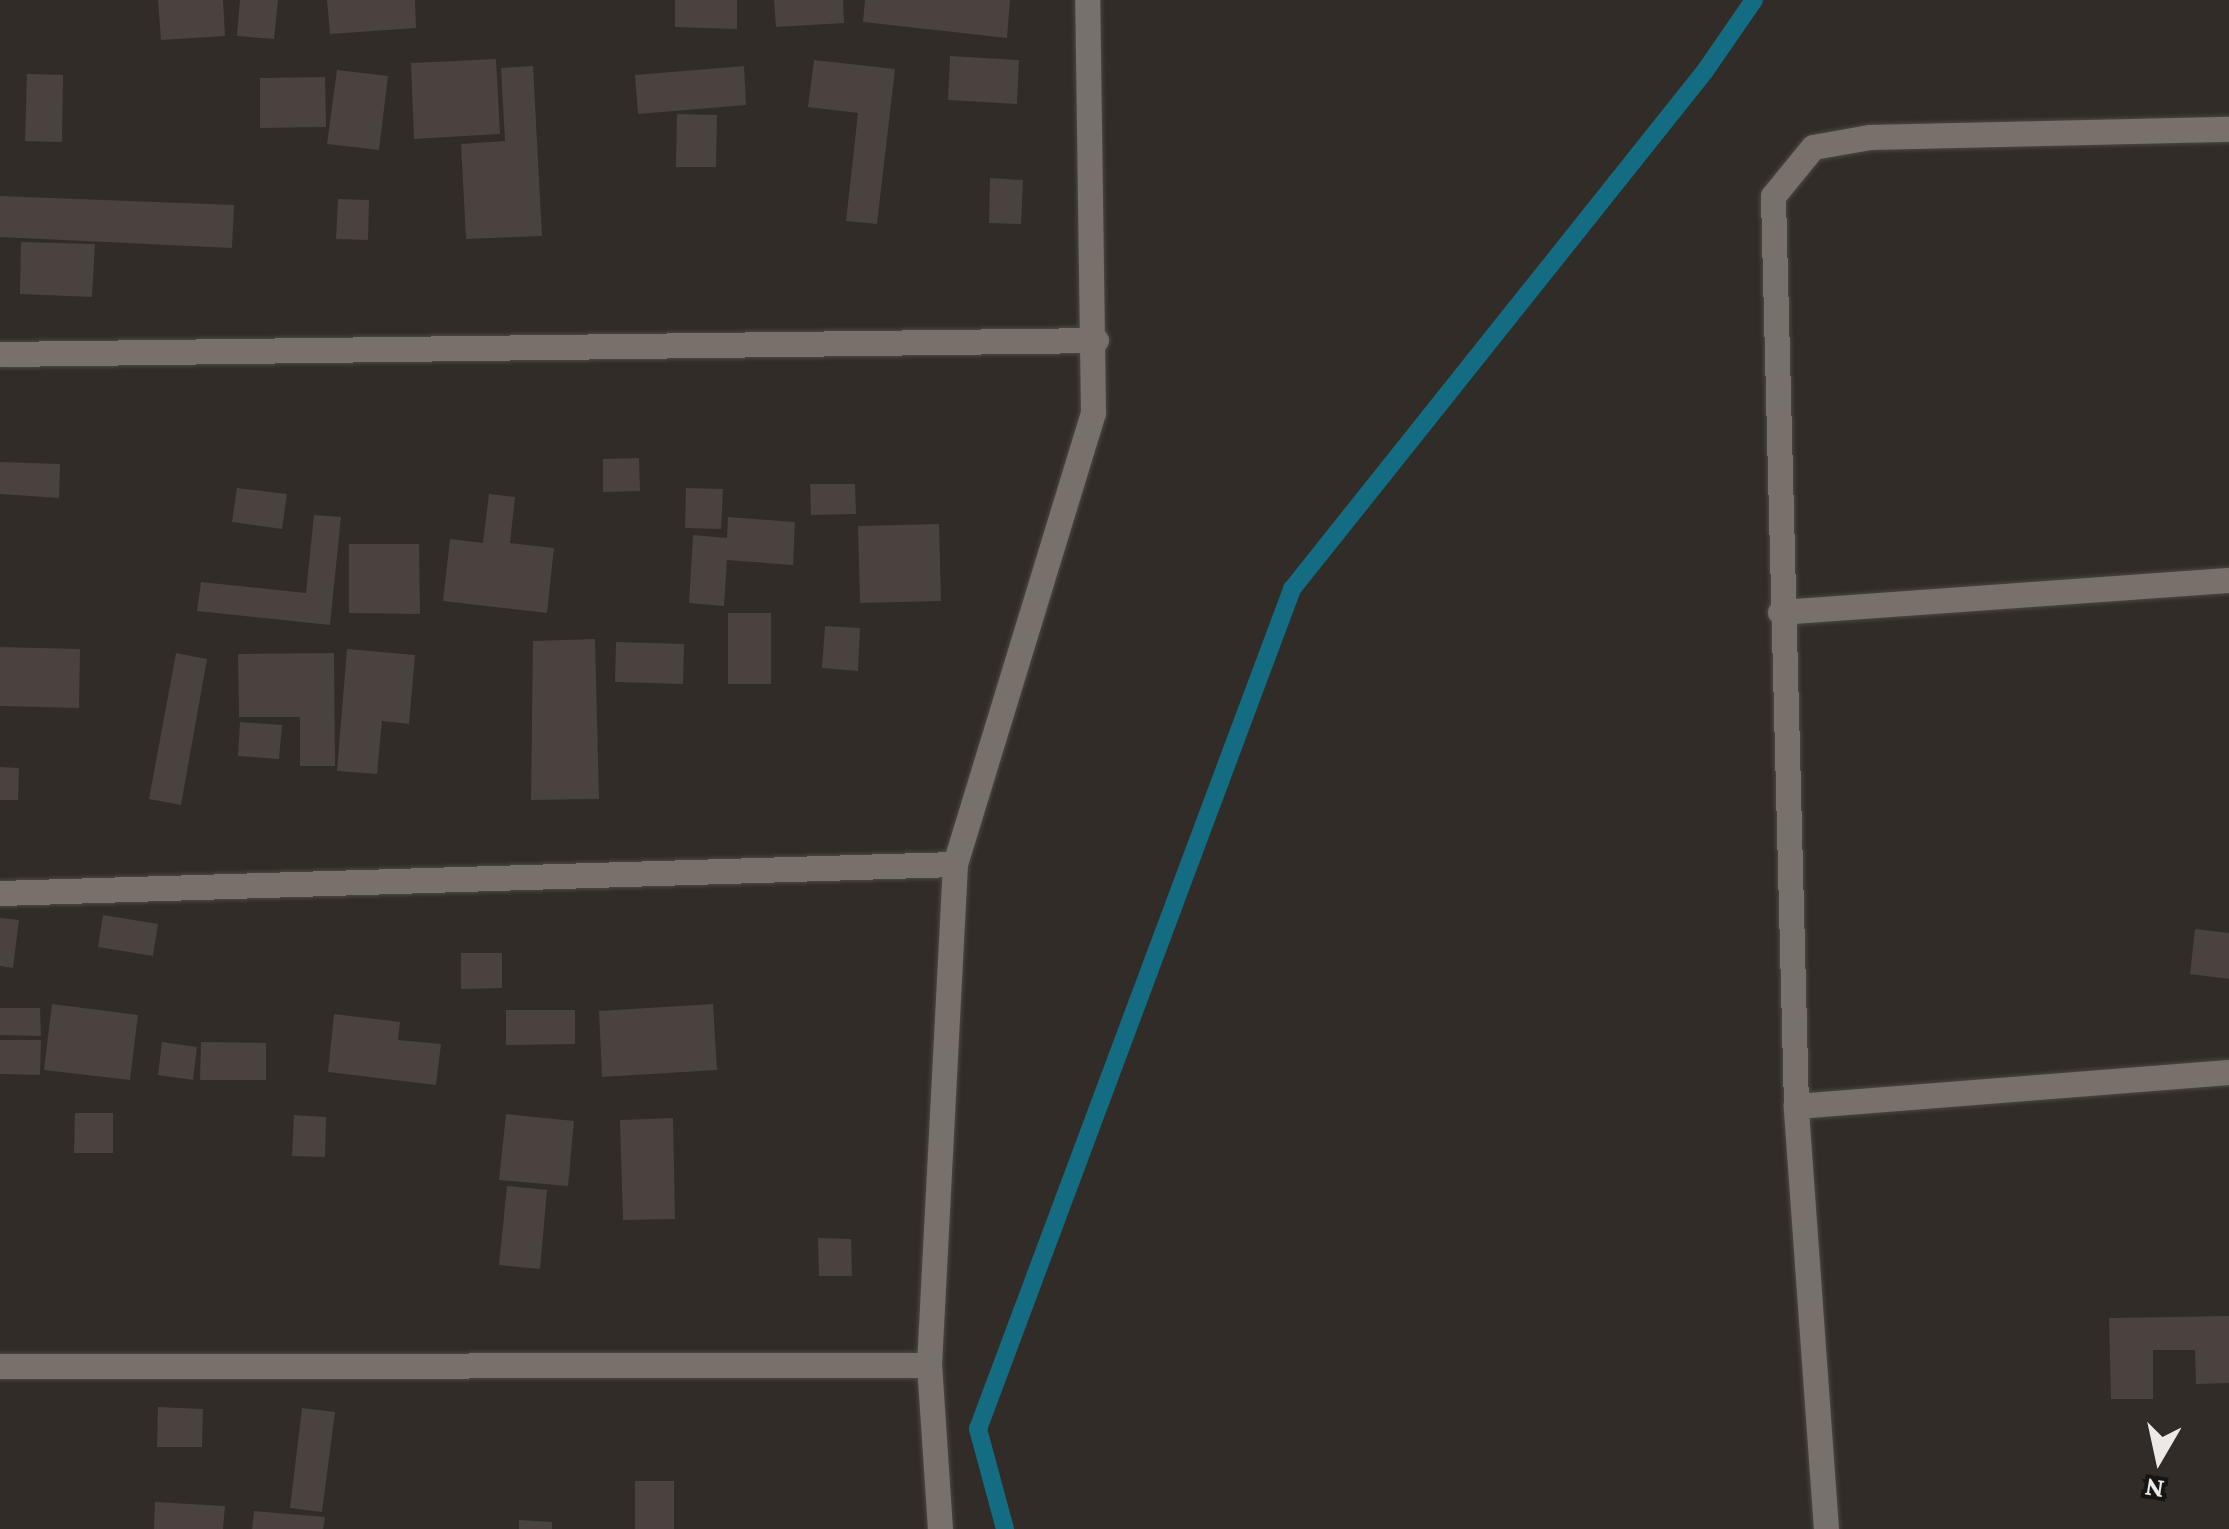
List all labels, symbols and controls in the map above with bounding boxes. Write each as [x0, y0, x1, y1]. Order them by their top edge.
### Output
north arrow [2109, 1409, 2209, 1509]
text: N [2142, 1472, 2166, 1506]

